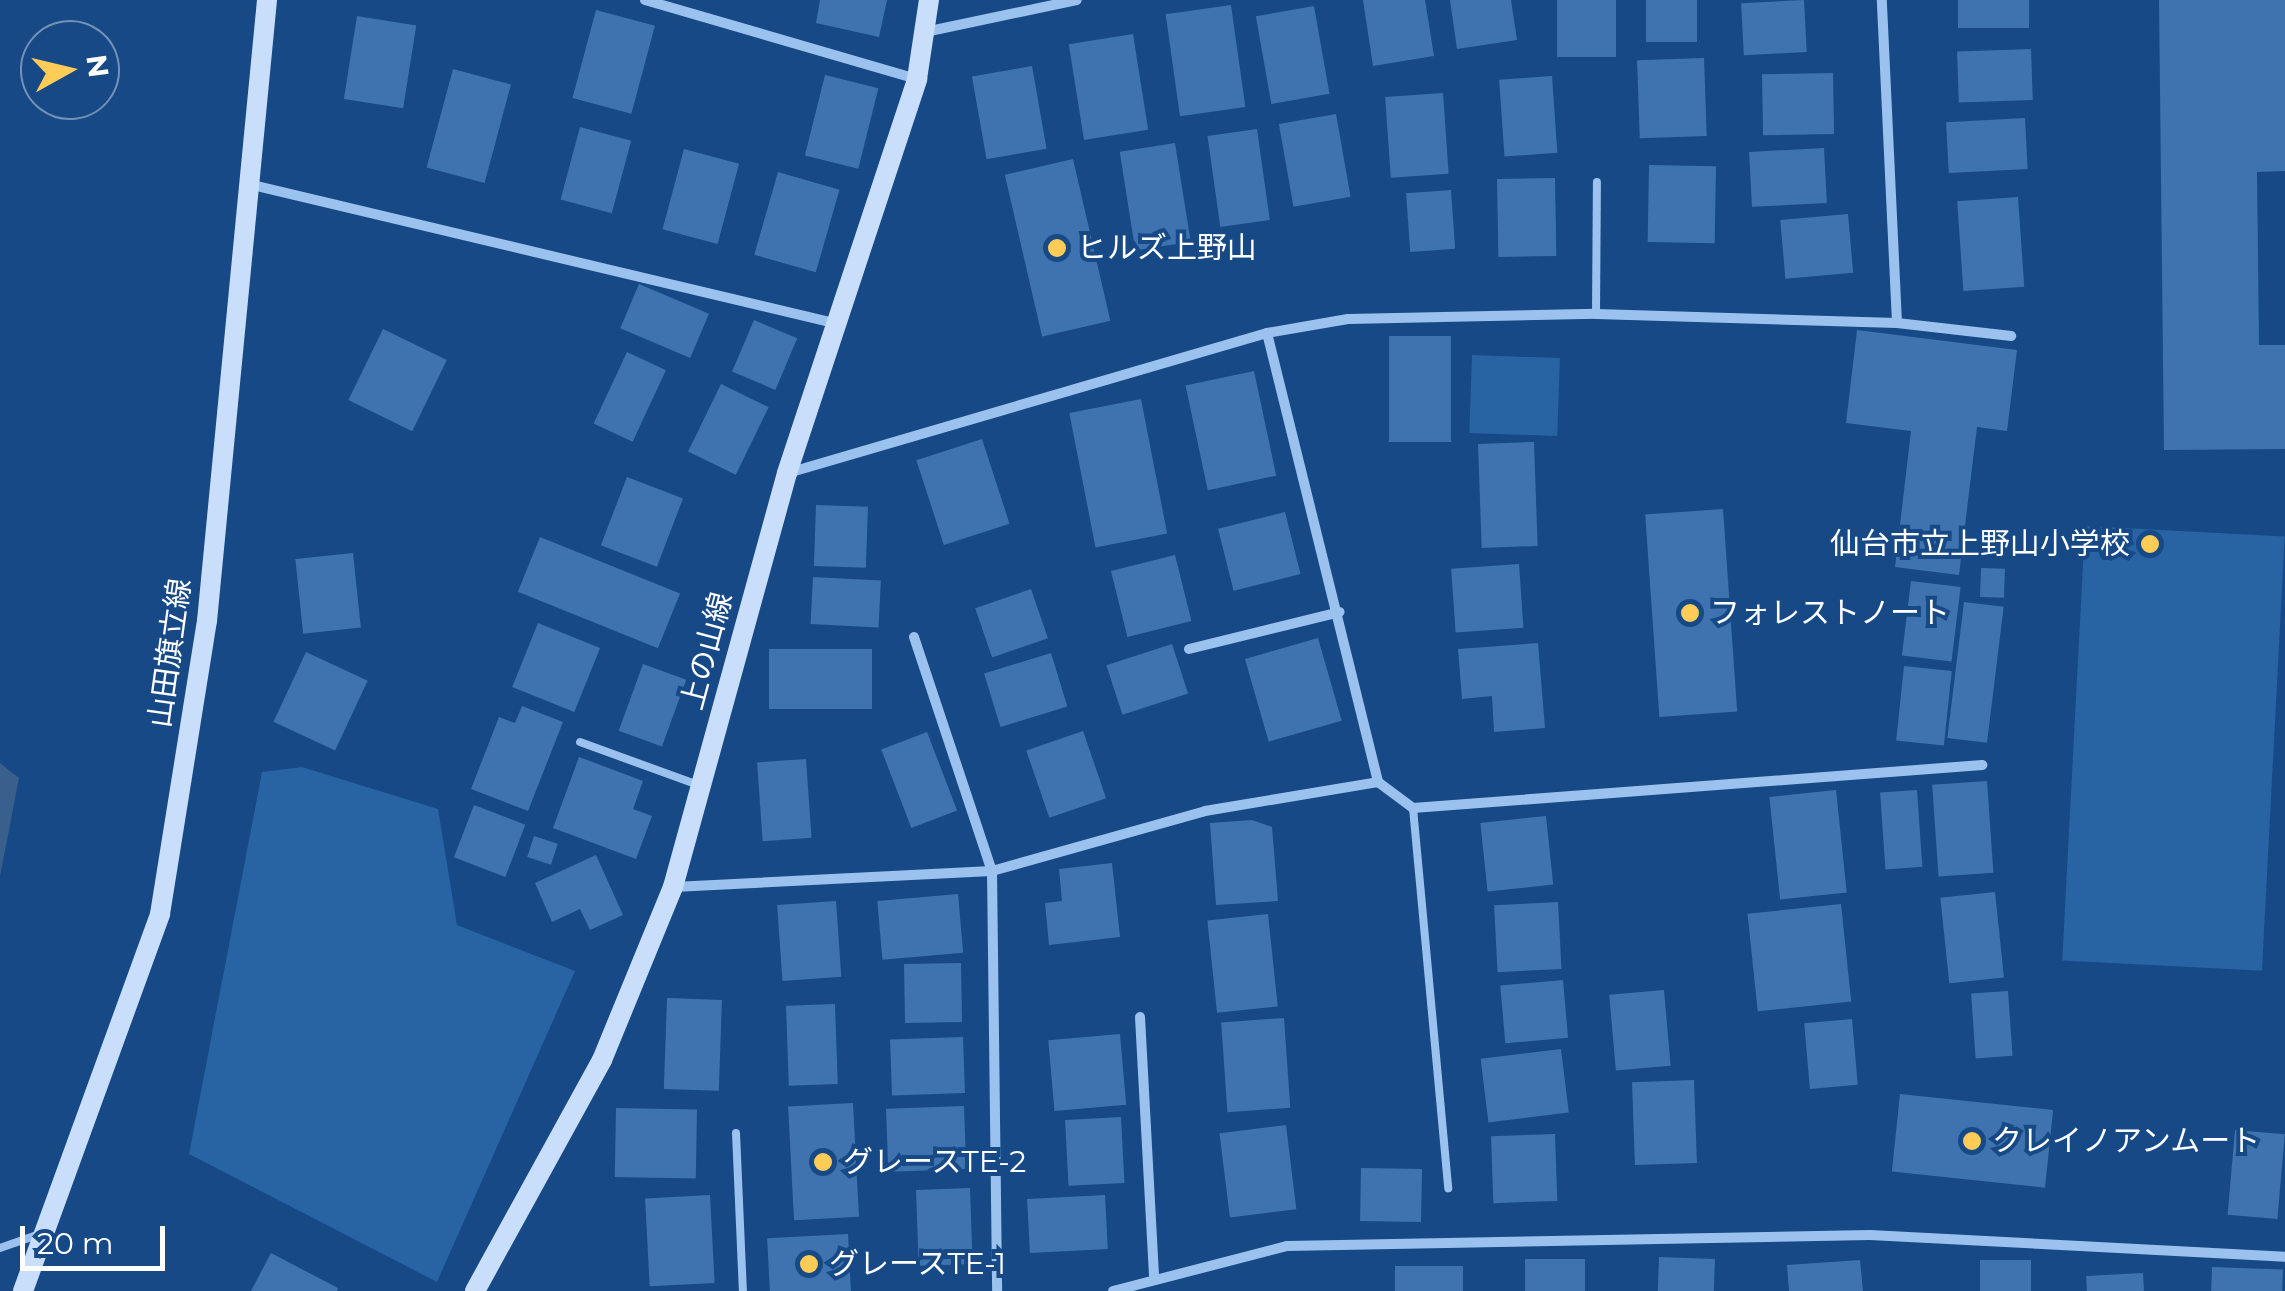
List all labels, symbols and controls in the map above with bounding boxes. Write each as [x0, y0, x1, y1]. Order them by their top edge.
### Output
north arrow [20, 20, 120, 120]
text: N [79, 53, 116, 80]
place label: ヒルズ上野山 [1077, 230, 1257, 266]
marker: ヒルズ上野山 [1046, 237, 1068, 259]
place label: 仙台市立上野山小学校 [1830, 526, 2130, 562]
marker: 仙台市立上野山小学校 [2139, 533, 2161, 555]
street label: 山田旗立線 [142, 576, 198, 730]
street label: 上の山線 [674, 588, 740, 714]
place label: フォレストノート [1710, 595, 1950, 631]
marker: フォレストノート [1679, 602, 1701, 624]
place label: クレイノアンムート [1992, 1123, 2262, 1159]
marker: クレイノアンムート [1961, 1130, 1983, 1152]
place label: グレースTE-2 [843, 1144, 1028, 1180]
marker: グレースTE-2 [812, 1151, 834, 1173]
scale bar [25, 1206, 170, 1268]
text: 20 m [37, 1225, 114, 1262]
place label: グレースTE-1 [829, 1246, 1007, 1282]
marker: グレースTE-1 [798, 1253, 820, 1275]

